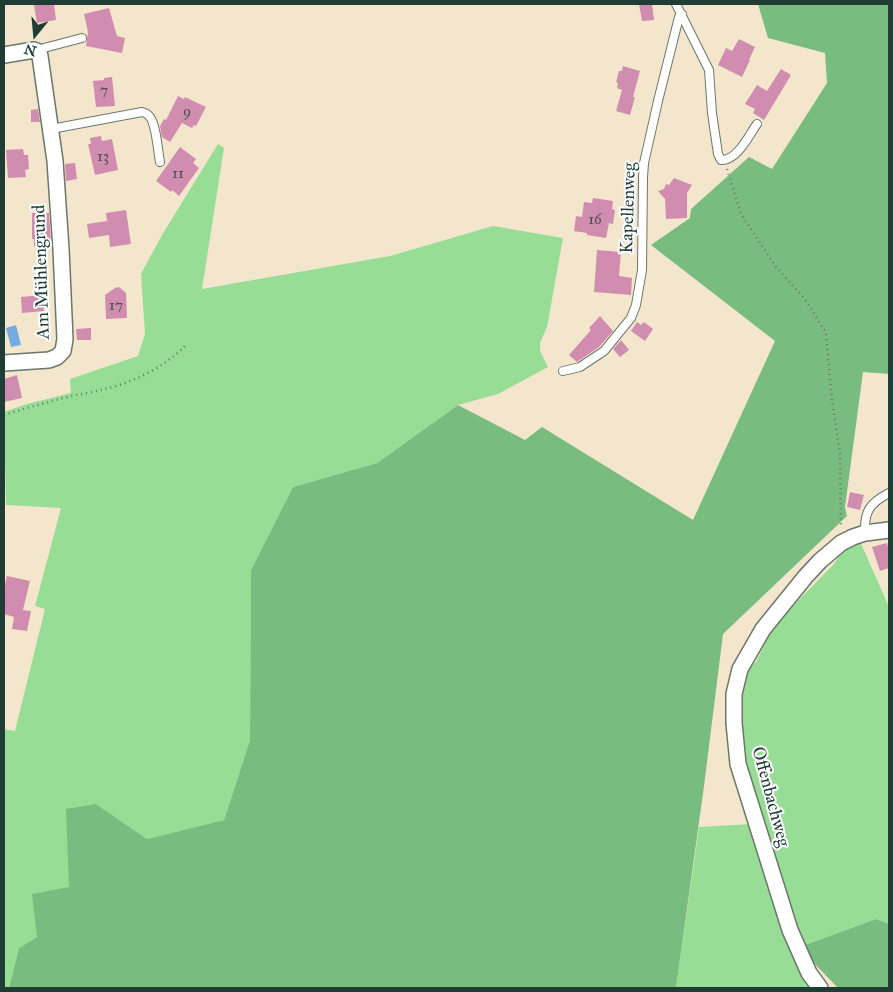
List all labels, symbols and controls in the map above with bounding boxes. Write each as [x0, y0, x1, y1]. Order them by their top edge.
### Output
north arrow [10, 10, 60, 60]
text: N [22, 40, 39, 60]
house number: 7 [100, 82, 108, 100]
house number: 9 [183, 103, 191, 121]
house number: 13 [97, 148, 109, 166]
street label: Kapellenweg [617, 162, 641, 254]
house number: 11 [172, 165, 184, 183]
street label: Am Mühlengrund [29, 204, 55, 340]
house number: 16 [588, 211, 602, 229]
house number: 17 [109, 297, 123, 315]
street label: Offenbachweg [746, 744, 794, 850]

